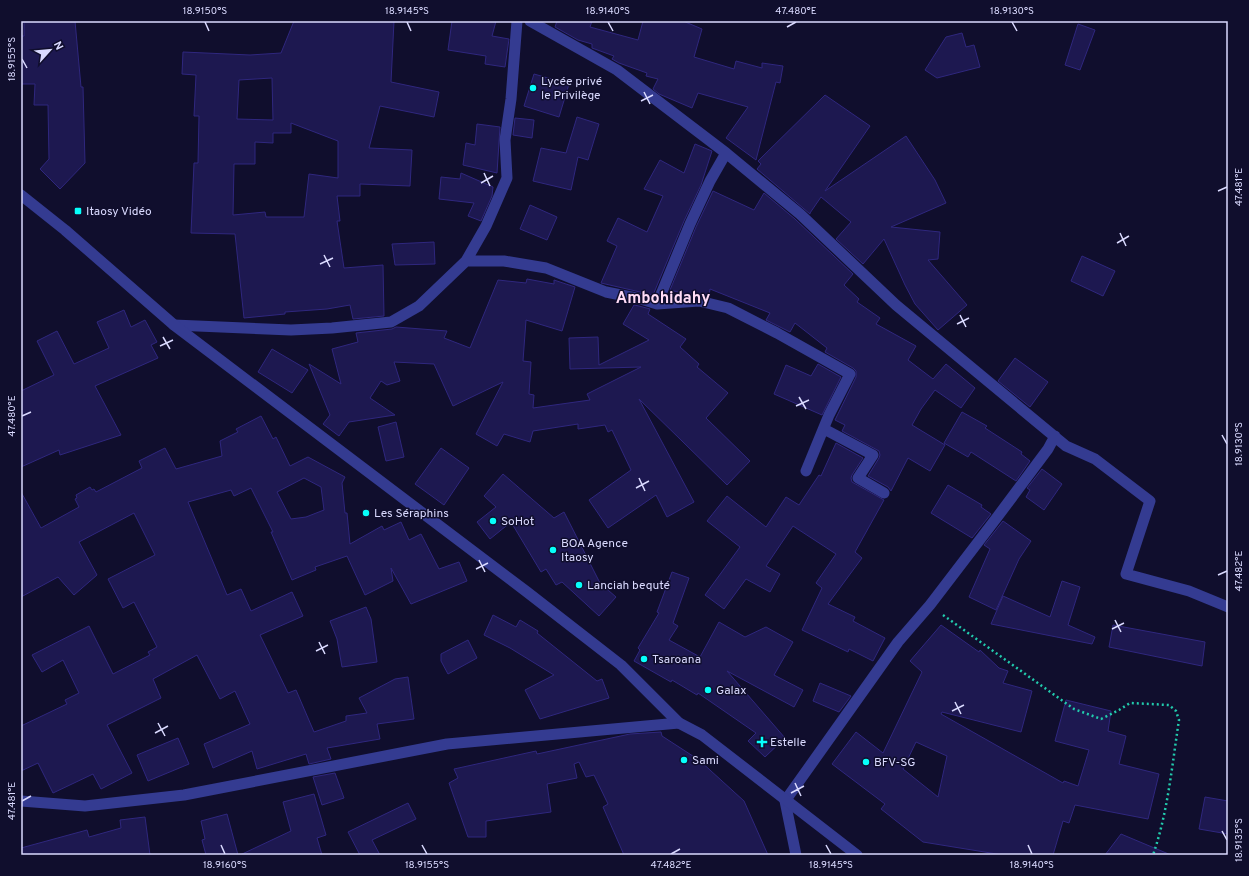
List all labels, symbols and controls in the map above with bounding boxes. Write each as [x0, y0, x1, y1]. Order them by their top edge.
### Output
text: 18.9150°S [183, 5, 227, 18]
text: 18.9145°S [385, 5, 429, 18]
text: 18.9140°S [586, 5, 630, 18]
text: 47.480°E [775, 5, 817, 18]
text: 18.9130°S [990, 5, 1034, 18]
north arrow [30, 30, 70, 70]
text: 18.9155°S [6, 37, 19, 81]
text: N [50, 39, 66, 53]
place label: Lycée privé le Privilège [541, 74, 602, 104]
marker: Lycée privé le Privilège [528, 83, 538, 93]
text: 47.481°E [1233, 168, 1246, 206]
place label: Itaosy Vidéo [86, 204, 152, 220]
marker: Itaosy Vidéo [73, 206, 83, 216]
district label: Ambohidahy [616, 289, 710, 309]
text: 47.480°E [6, 395, 19, 437]
text: 18.9130°S [1233, 422, 1246, 466]
place label: Les Séraphins [374, 506, 449, 522]
marker: Les Séraphins [361, 508, 371, 518]
place label: SoHot [501, 514, 534, 530]
marker: SoHot [488, 516, 498, 526]
place label: BOA Agence Itaosy [561, 536, 628, 566]
marker: BOA Agence Itaosy [548, 545, 558, 555]
text: 47.482°E [1233, 551, 1246, 591]
place label: Lanciah bequté [587, 578, 670, 594]
marker: Lanciah bequté [574, 580, 584, 590]
place label: Tsaroana [652, 652, 701, 668]
marker: Tsaroana [639, 654, 649, 664]
place label: Galax [716, 683, 746, 699]
marker: Galax [703, 685, 713, 695]
place label: Estelle [770, 735, 806, 751]
marker: Estelle [757, 737, 767, 747]
place label: Sami [692, 753, 719, 769]
marker: Sami [679, 755, 689, 765]
place label: BFV-SG [874, 755, 916, 771]
marker: BFV-SG [861, 757, 871, 767]
text: 47.481°E [6, 782, 19, 820]
text: 18.9135°S [1233, 818, 1246, 862]
text: 18.9160°S [203, 859, 247, 872]
text: 18.9155°S [405, 859, 449, 872]
text: 47.482°E [651, 859, 691, 872]
text: 18.9145°S [809, 859, 853, 872]
text: 18.9140°S [1010, 859, 1054, 872]

